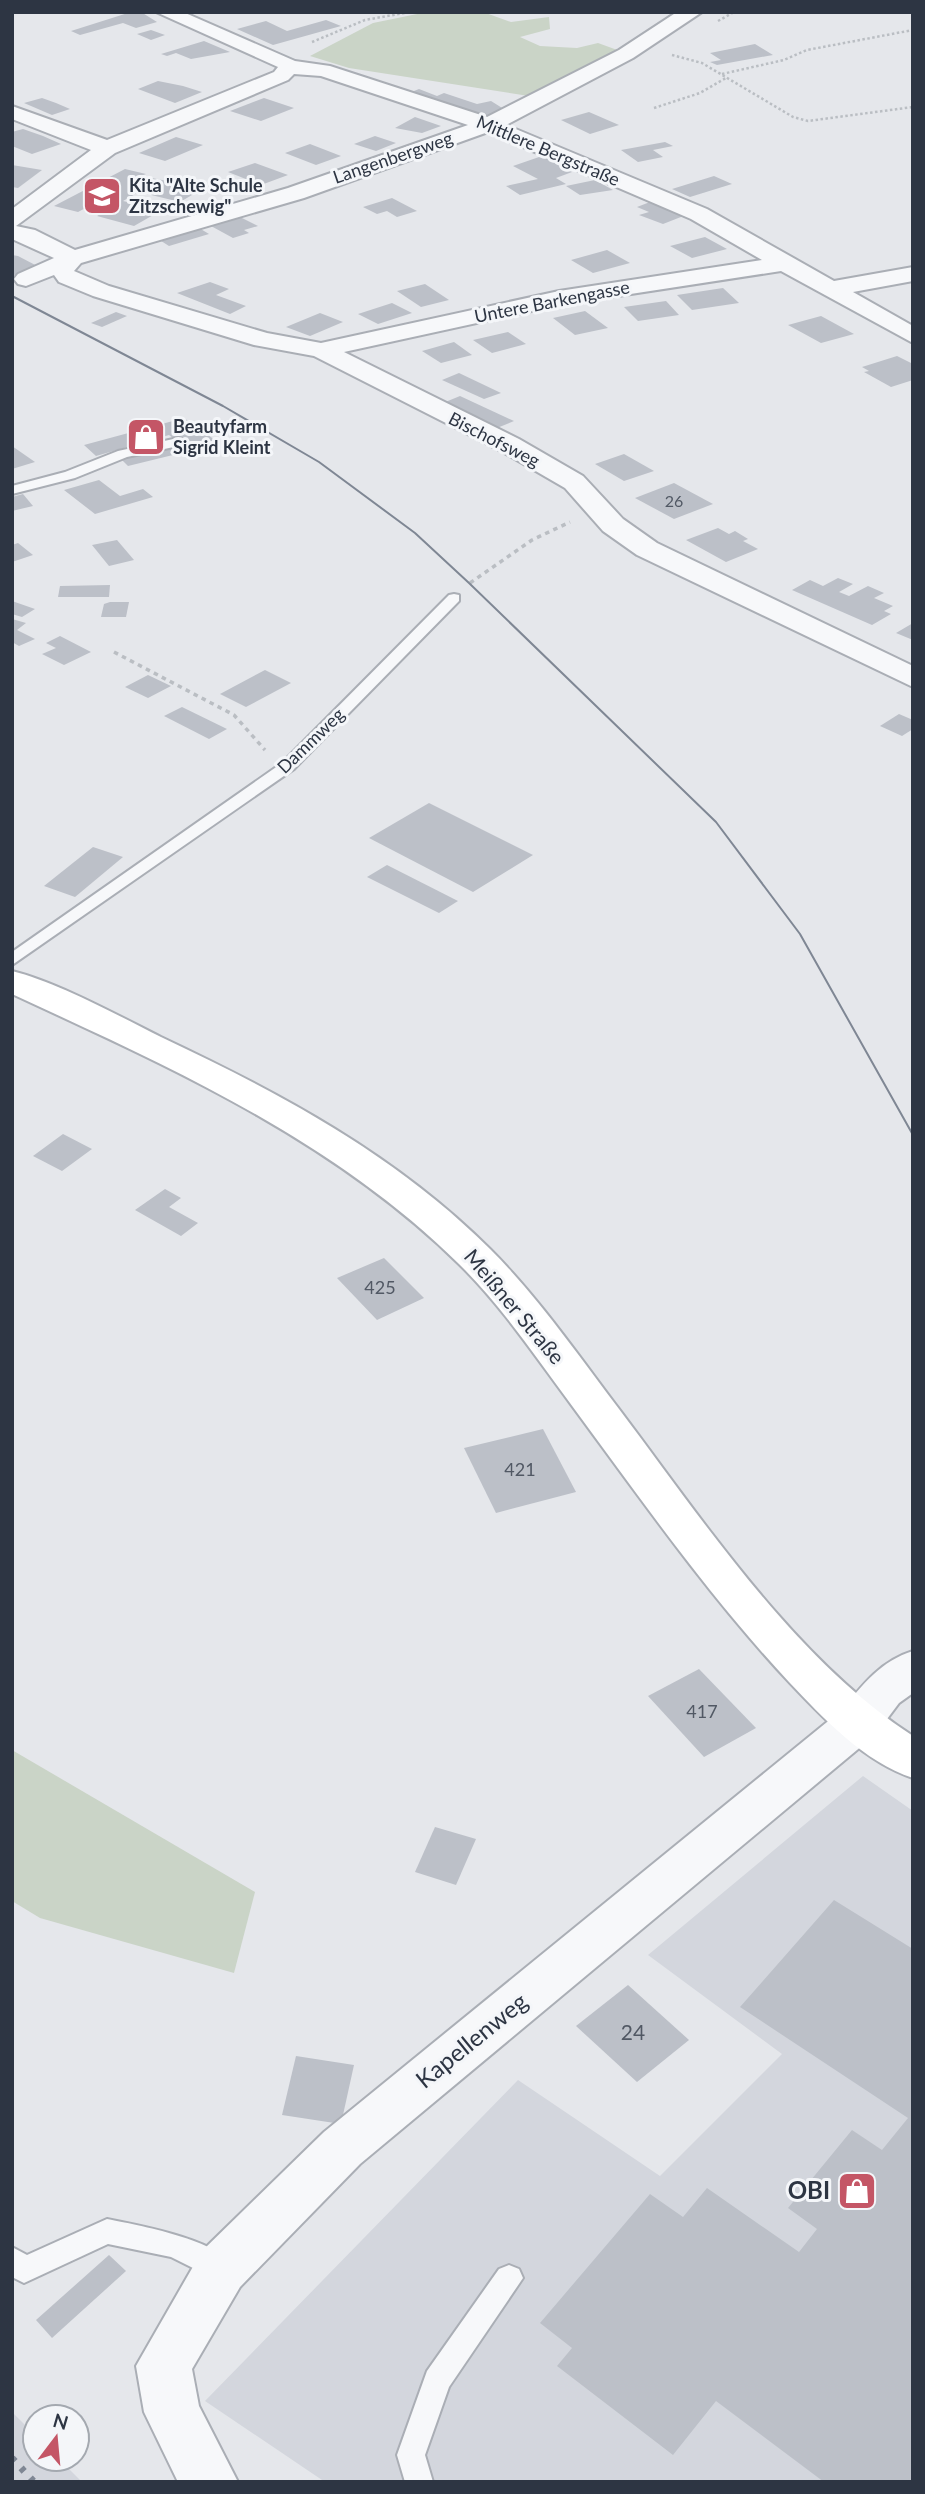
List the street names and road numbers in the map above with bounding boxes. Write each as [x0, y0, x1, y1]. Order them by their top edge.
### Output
street label: Mittlere Bergstraße [473, 110, 623, 190]
street label: Langenbergweg [330, 126, 455, 188]
street label: Untere Barkengasse [472, 275, 631, 327]
street label: Bischofsweg [445, 407, 544, 471]
street label: Dammweg [272, 703, 348, 778]
street label: Meißner Straße [460, 1243, 571, 1369]
street label: Kapellenweg [409, 1986, 533, 2094]

